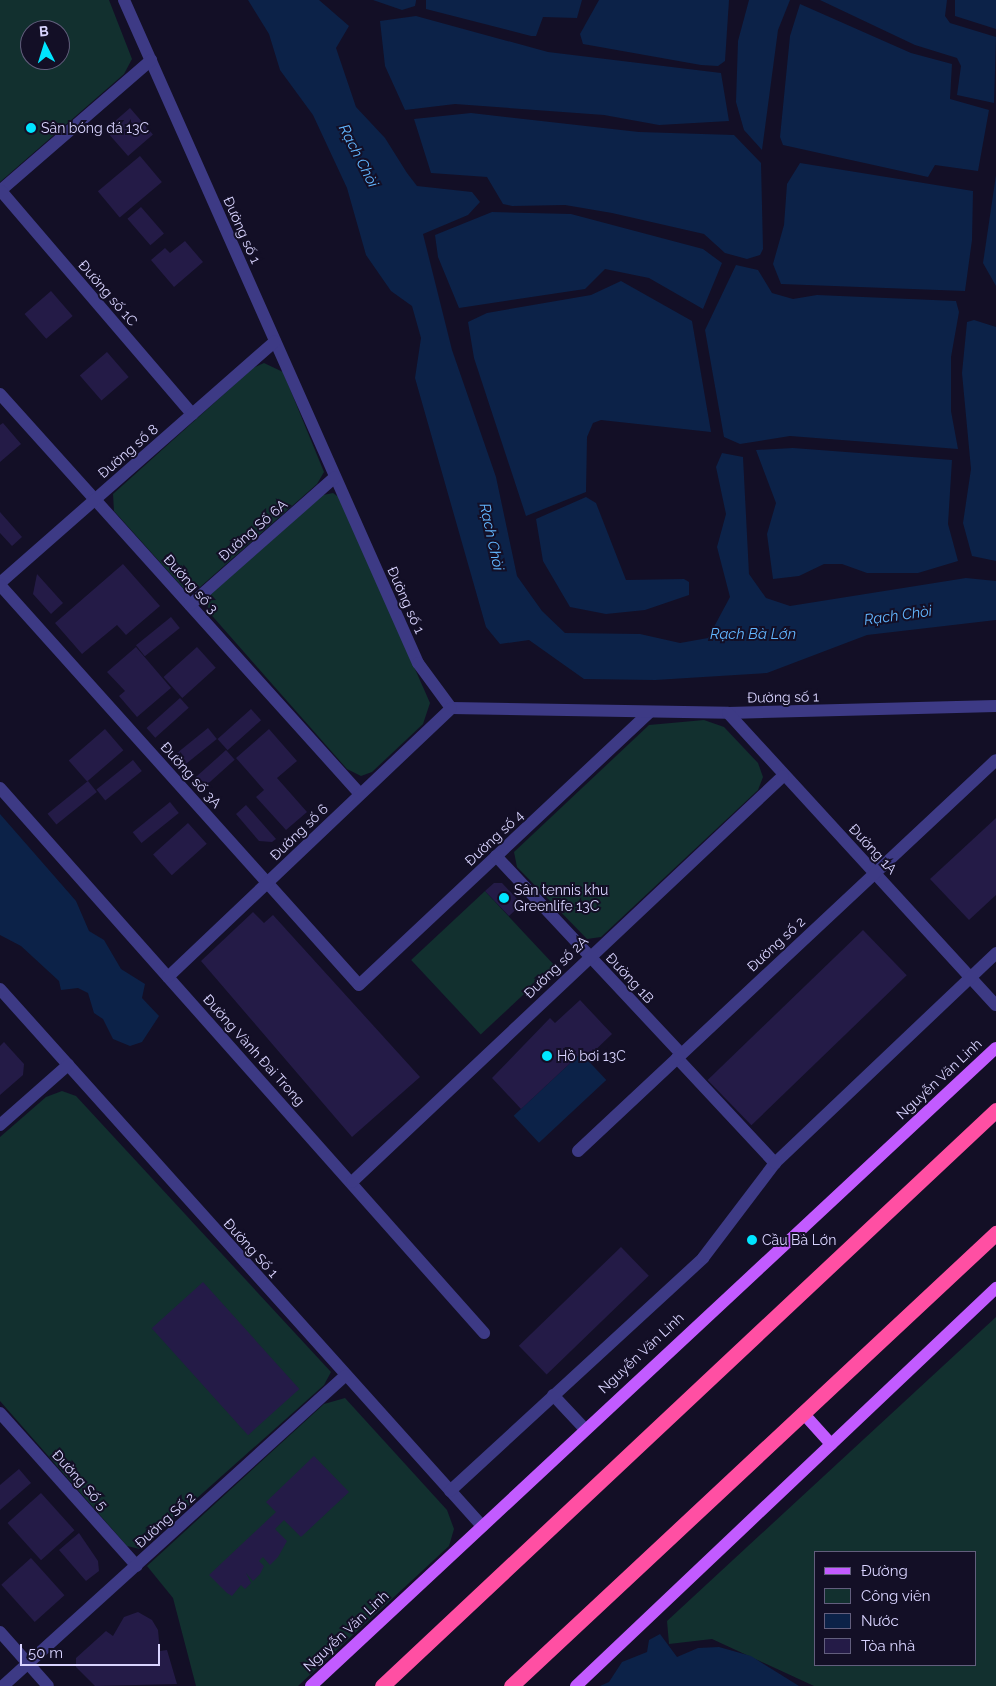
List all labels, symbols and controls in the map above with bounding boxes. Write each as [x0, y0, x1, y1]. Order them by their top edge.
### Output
north arrow [20, 20, 70, 70]
text: B [38, 23, 49, 39]
place label: Sân bóng đá 13C [41, 120, 149, 136]
water label: Rạch Chòi [334, 121, 382, 191]
marker: Sân bóng đá 13C [25, 122, 37, 134]
street label: Đường số 1 [220, 194, 264, 266]
street label: Đường số 1C [75, 257, 141, 329]
street label: Đường số 8 [95, 420, 161, 482]
street label: Đường Số 6A [215, 496, 291, 564]
water label: Rạch Chòi [475, 502, 507, 572]
street label: Đường số 3 [160, 551, 222, 617]
street label: Đường số 1 [384, 564, 428, 636]
water label: Rạch Chòi [863, 602, 933, 630]
water label: Rạch Bà Lớn [710, 626, 796, 644]
street label: Đường số 1 [747, 688, 819, 706]
street label: Đường số 3A [157, 739, 225, 811]
street label: Đường số 6 [266, 800, 332, 864]
street label: Đường số 4 [461, 807, 527, 869]
street label: Đường 1A [846, 820, 900, 878]
place label: Sân tennis khu Greenlife 13C [514, 882, 608, 914]
marker: Sân tennis khu Greenlife 13C [498, 892, 510, 904]
street label: Đường số 2 [744, 913, 808, 975]
street label: Đường số 2A [520, 932, 592, 1002]
street label: Đường 1B [603, 949, 657, 1007]
street label: Đường Vành Đai Trong [199, 991, 309, 1109]
street label: Nguyễn Văn Linh [893, 1035, 985, 1123]
place label: Hồ bơi 13C [557, 1048, 626, 1064]
marker: Hồ bơi 13C [541, 1050, 553, 1062]
street label: Đường Số 1 [220, 1215, 282, 1281]
place label: Cầu Bà Lớn [762, 1232, 836, 1248]
marker: Cầu Bà Lớn [746, 1234, 758, 1246]
street label: Nguyễn Văn Linh [595, 1309, 687, 1397]
street label: Đường Số 5 [49, 1446, 111, 1514]
street label: Đường Số 2 [132, 1489, 198, 1551]
legend [814, 1551, 976, 1666]
text: Đường [861, 1562, 908, 1580]
street label: Nguyễn Văn Linh [300, 1587, 392, 1675]
text: Công viên [861, 1587, 930, 1605]
text: Nước [861, 1612, 899, 1630]
scale bar [22, 1634, 162, 1666]
text: Tòa nhà [861, 1637, 915, 1655]
text: 50 m [28, 1644, 63, 1662]

